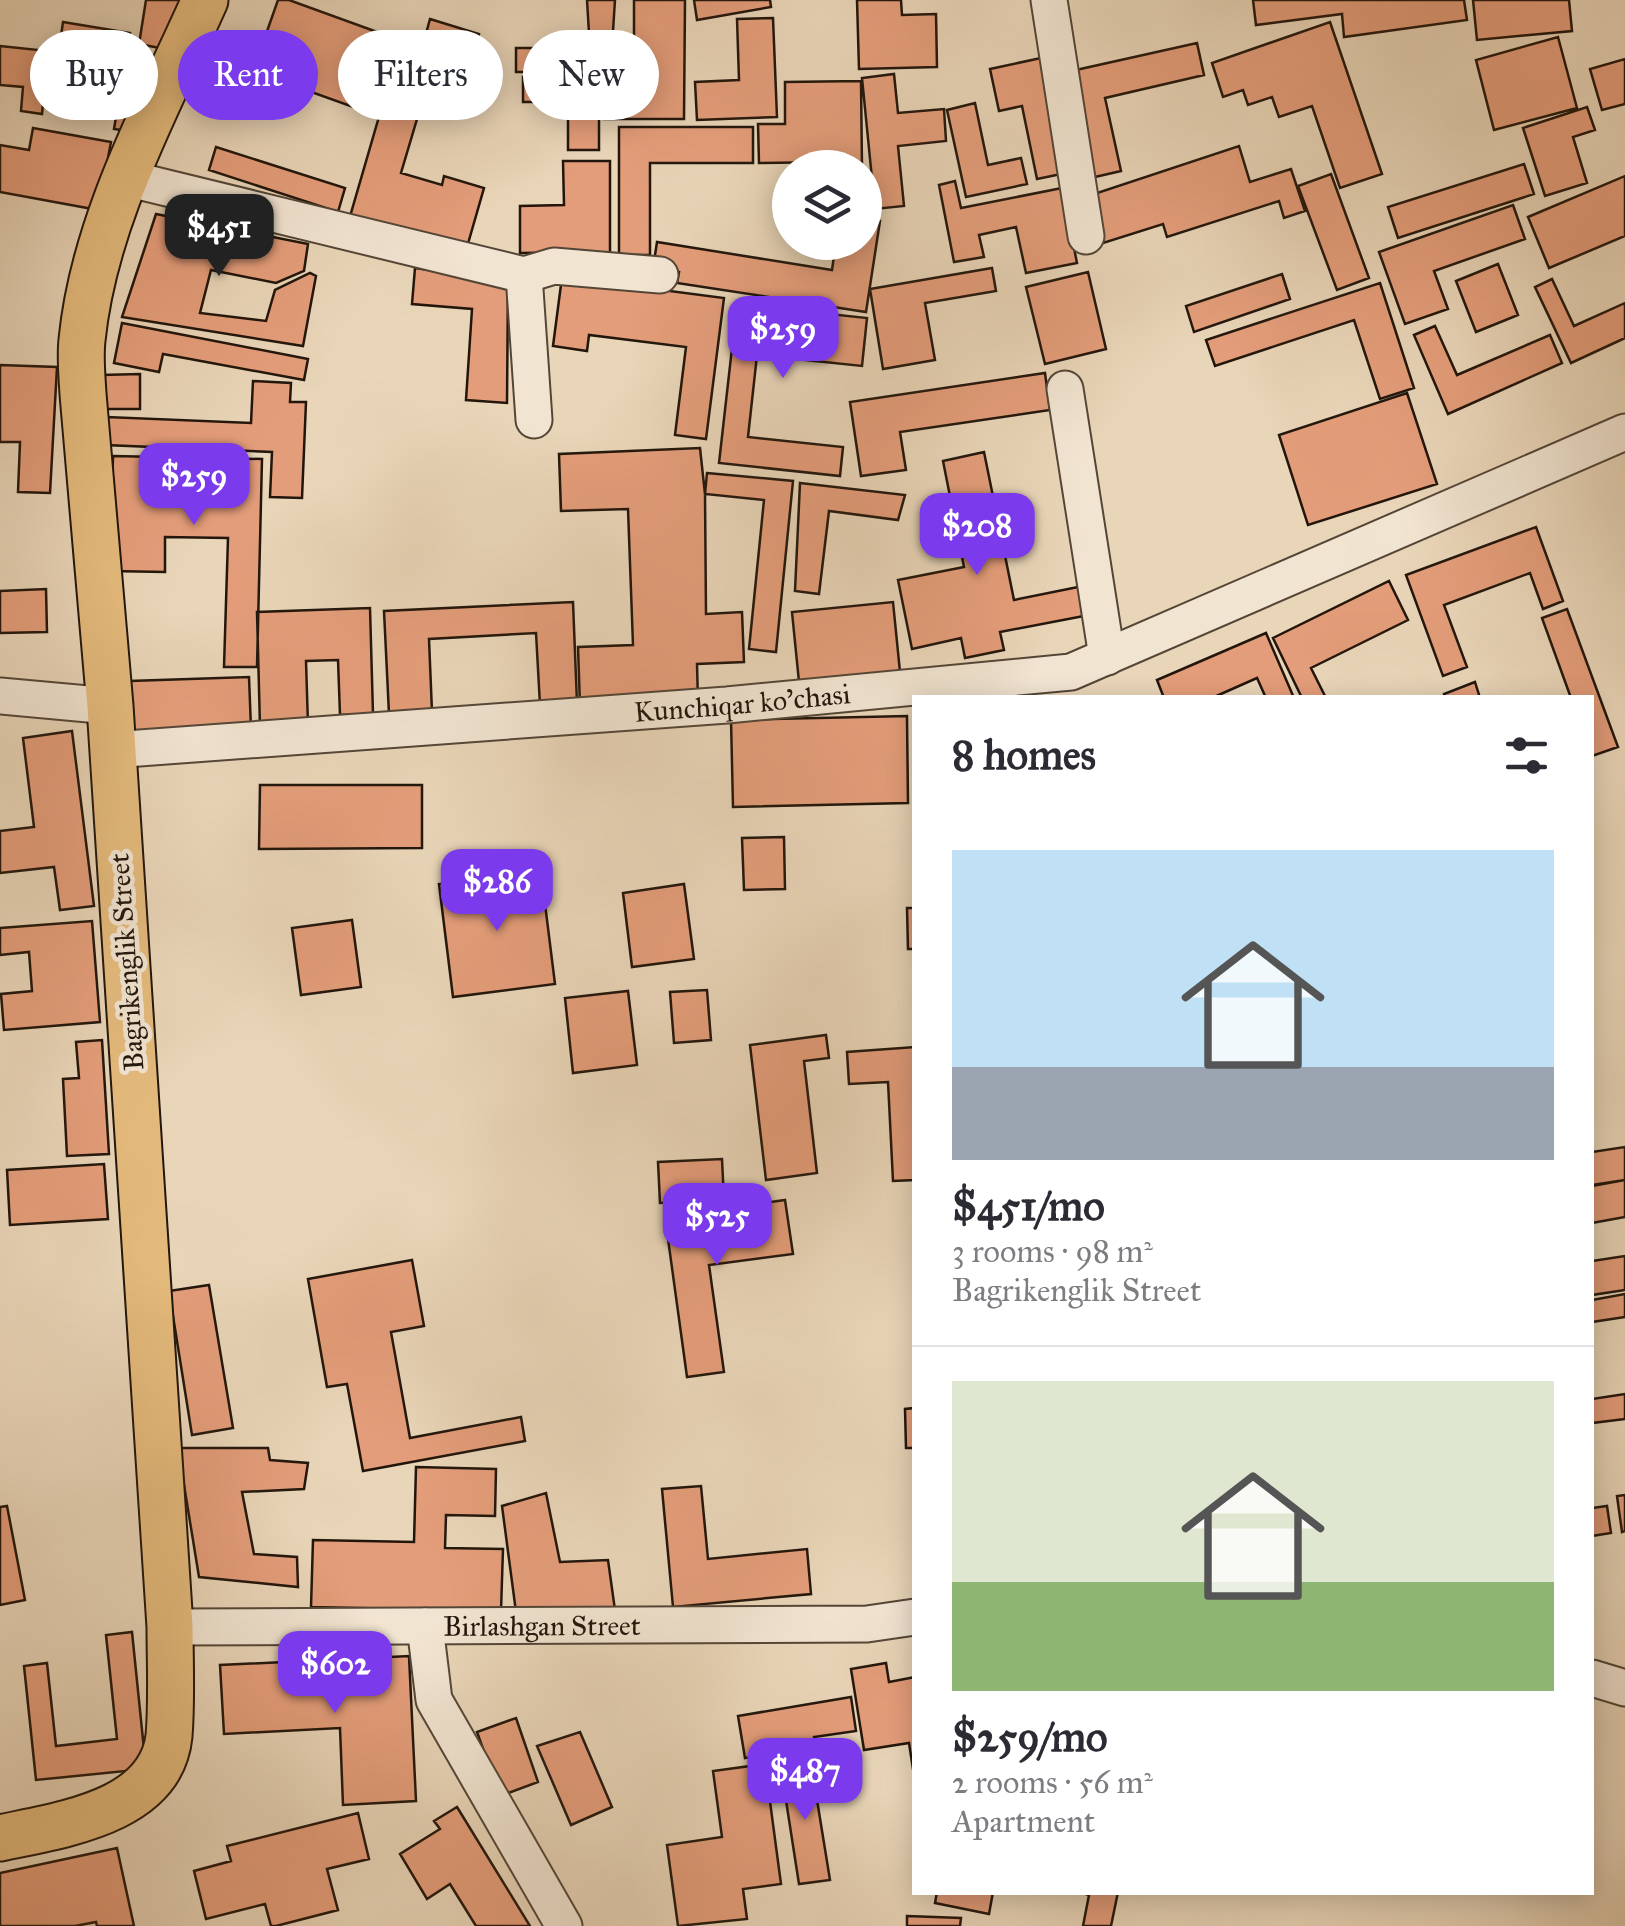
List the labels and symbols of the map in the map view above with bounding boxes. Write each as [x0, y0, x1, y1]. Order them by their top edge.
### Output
pin: $451 [160, 194, 278, 279]
pin: $259 [724, 296, 842, 381]
pin: $259 [135, 443, 253, 528]
pin: $208 [918, 493, 1036, 578]
street label: Kunchiqar ko'chasi [633, 676, 852, 730]
pin: $286 [438, 849, 556, 934]
street label: Bagrikenglik Street [101, 852, 152, 1072]
pin: $525 [658, 1183, 776, 1268]
street label: Birlashgan Street [443, 1608, 641, 1644]
pin: $602 [276, 1631, 394, 1716]
pin: $487 [746, 1738, 864, 1823]

